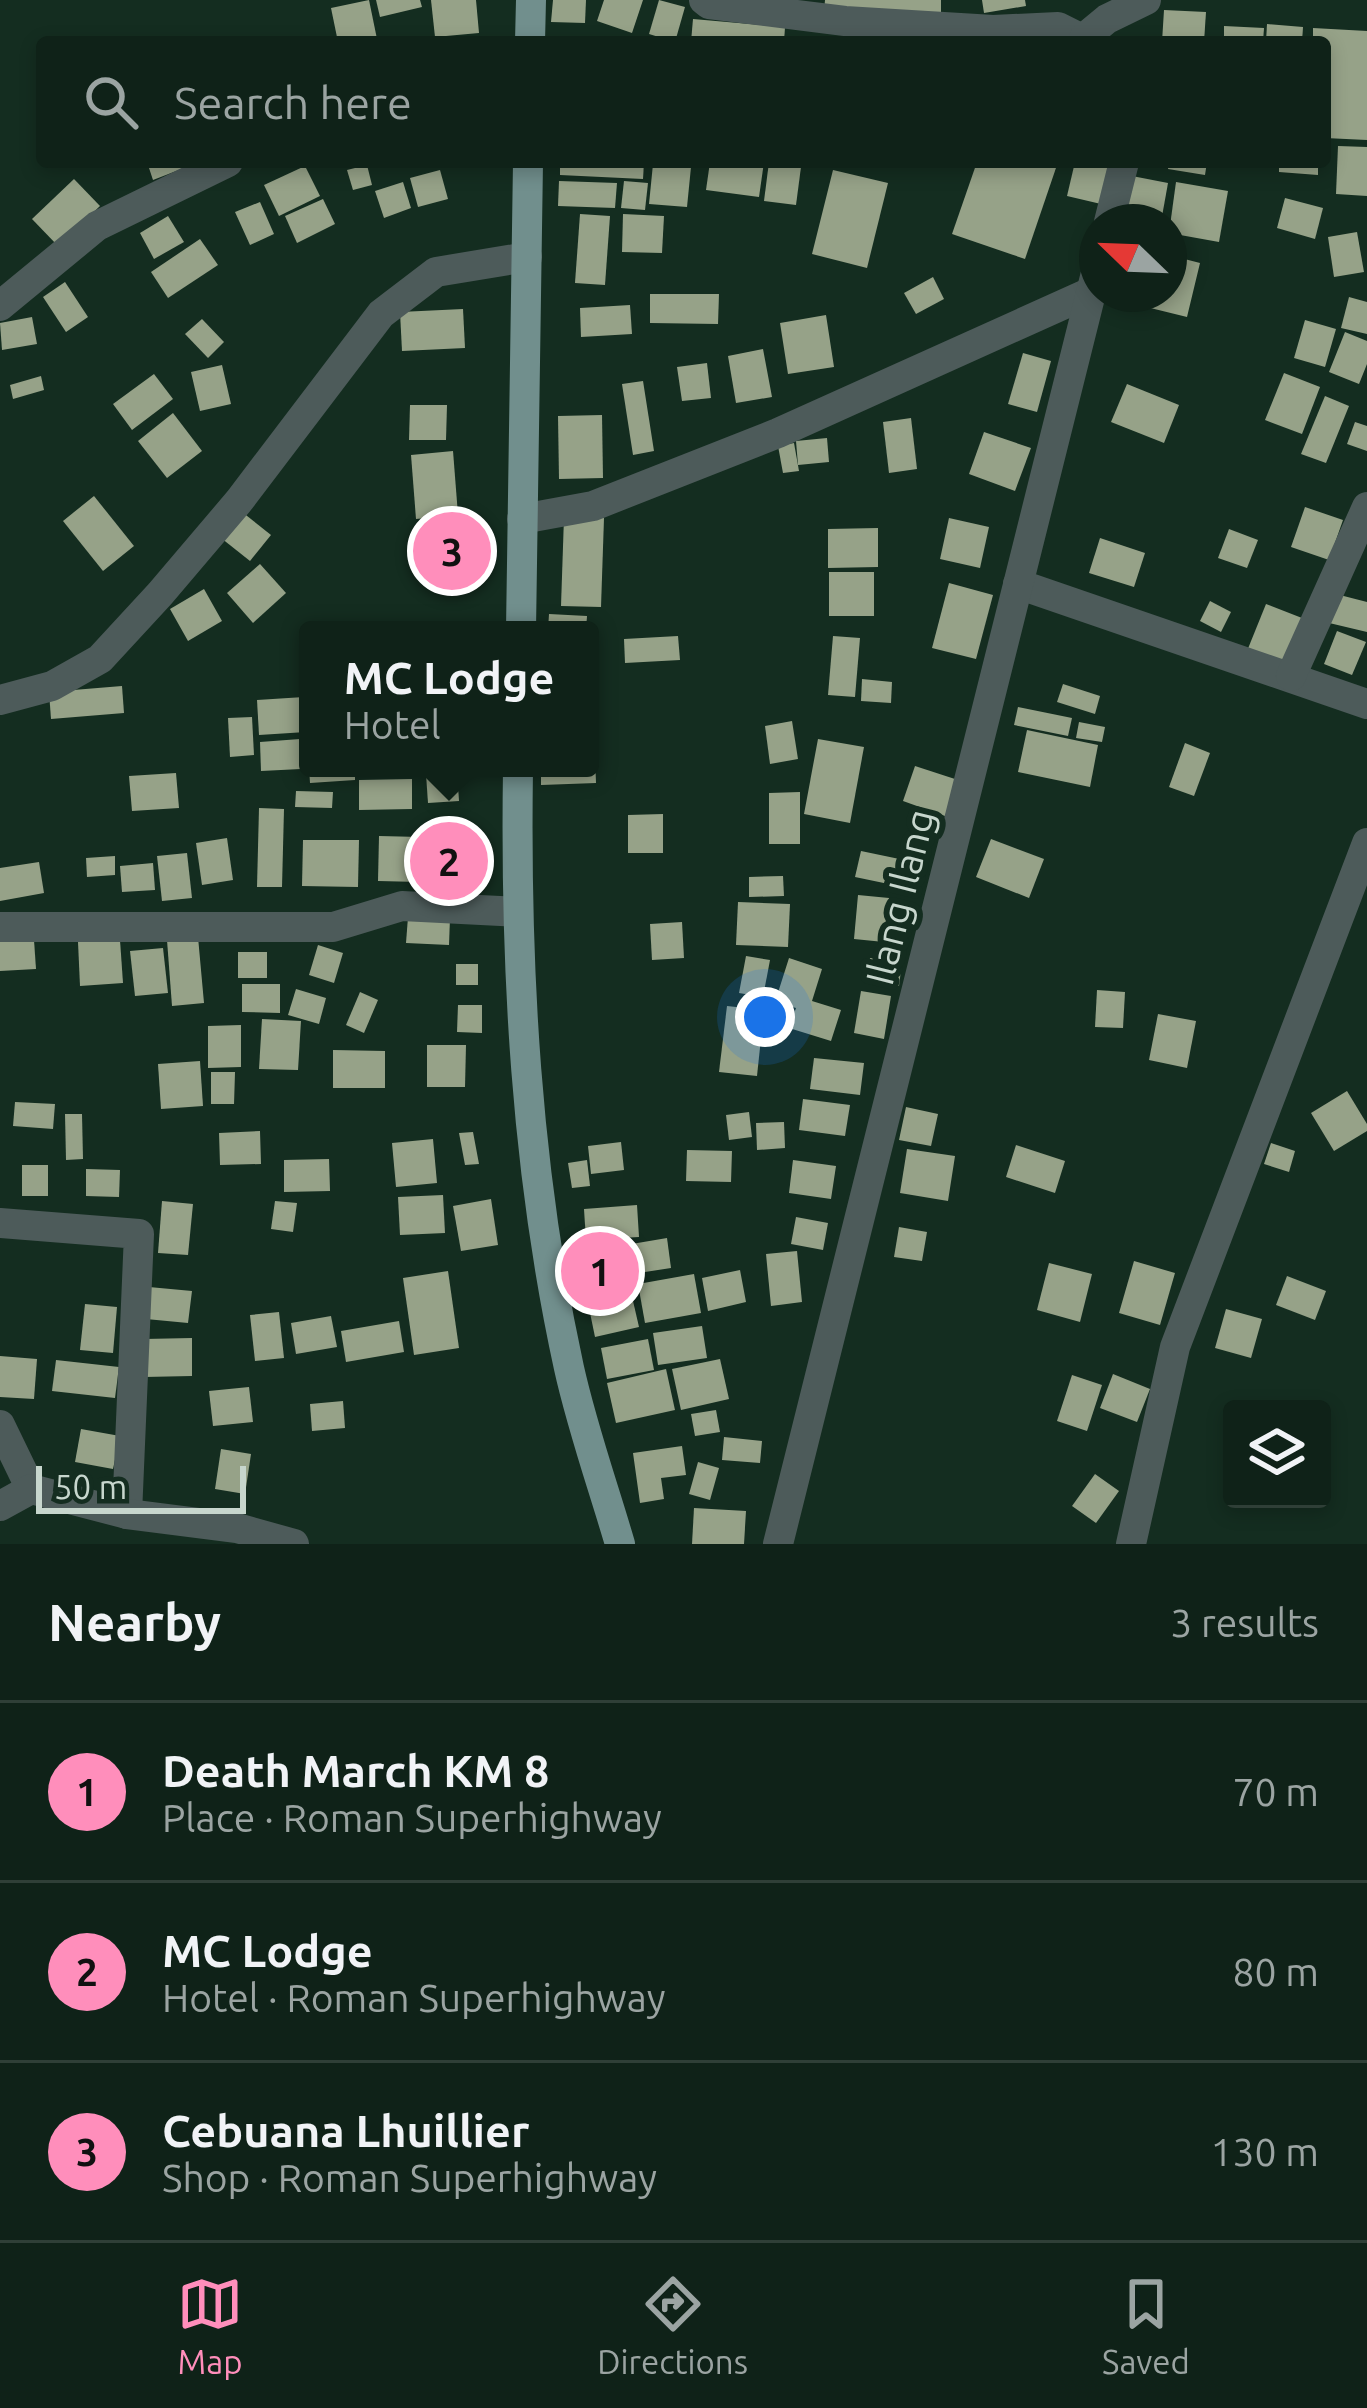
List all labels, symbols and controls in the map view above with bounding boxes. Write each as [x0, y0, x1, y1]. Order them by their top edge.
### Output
search box [36, 36, 1331, 168]
icon: search [78, 69, 144, 135]
text: Search here [174, 77, 412, 128]
north arrow [1079, 204, 1187, 312]
pin: 3 [413, 506, 491, 596]
popup [299, 621, 599, 777]
text: MC Lodge [344, 652, 554, 703]
text: Hotel [344, 703, 441, 746]
street label: Ilang Ilang [857, 805, 942, 989]
pin: 2 [410, 816, 488, 906]
your location [735, 987, 795, 1047]
pin: 1 [561, 1226, 639, 1316]
map controls [1223, 1400, 1331, 1508]
button: layers [1223, 1400, 1331, 1508]
scale bar [36, 1460, 246, 1513]
text: 50 m [54, 1468, 127, 1505]
text: Nearby [48, 1593, 221, 1651]
text: 3 results [1170, 1601, 1319, 1644]
text: Death March KM 8 [162, 1745, 549, 1796]
text: 1 [76, 1770, 98, 1813]
text: 70 m [1232, 1770, 1319, 1813]
text: Place · Roman Superhighway [162, 1796, 662, 1839]
text: MC Lodge [162, 1925, 373, 1976]
text: 2 [76, 1950, 98, 1993]
text: 80 m [1232, 1950, 1319, 1993]
text: Hotel · Roman Superhighway [162, 1976, 666, 2019]
text: Cebuana Lhuillier [162, 2105, 530, 2156]
text: 3 [76, 2130, 98, 2173]
text: 130 m [1210, 2130, 1319, 2173]
text: Shop · Roman Superhighway [162, 2156, 657, 2199]
tab: Map [177, 2271, 243, 2380]
tab: Directions [597, 2271, 748, 2380]
tab: Saved [1102, 2271, 1190, 2380]

